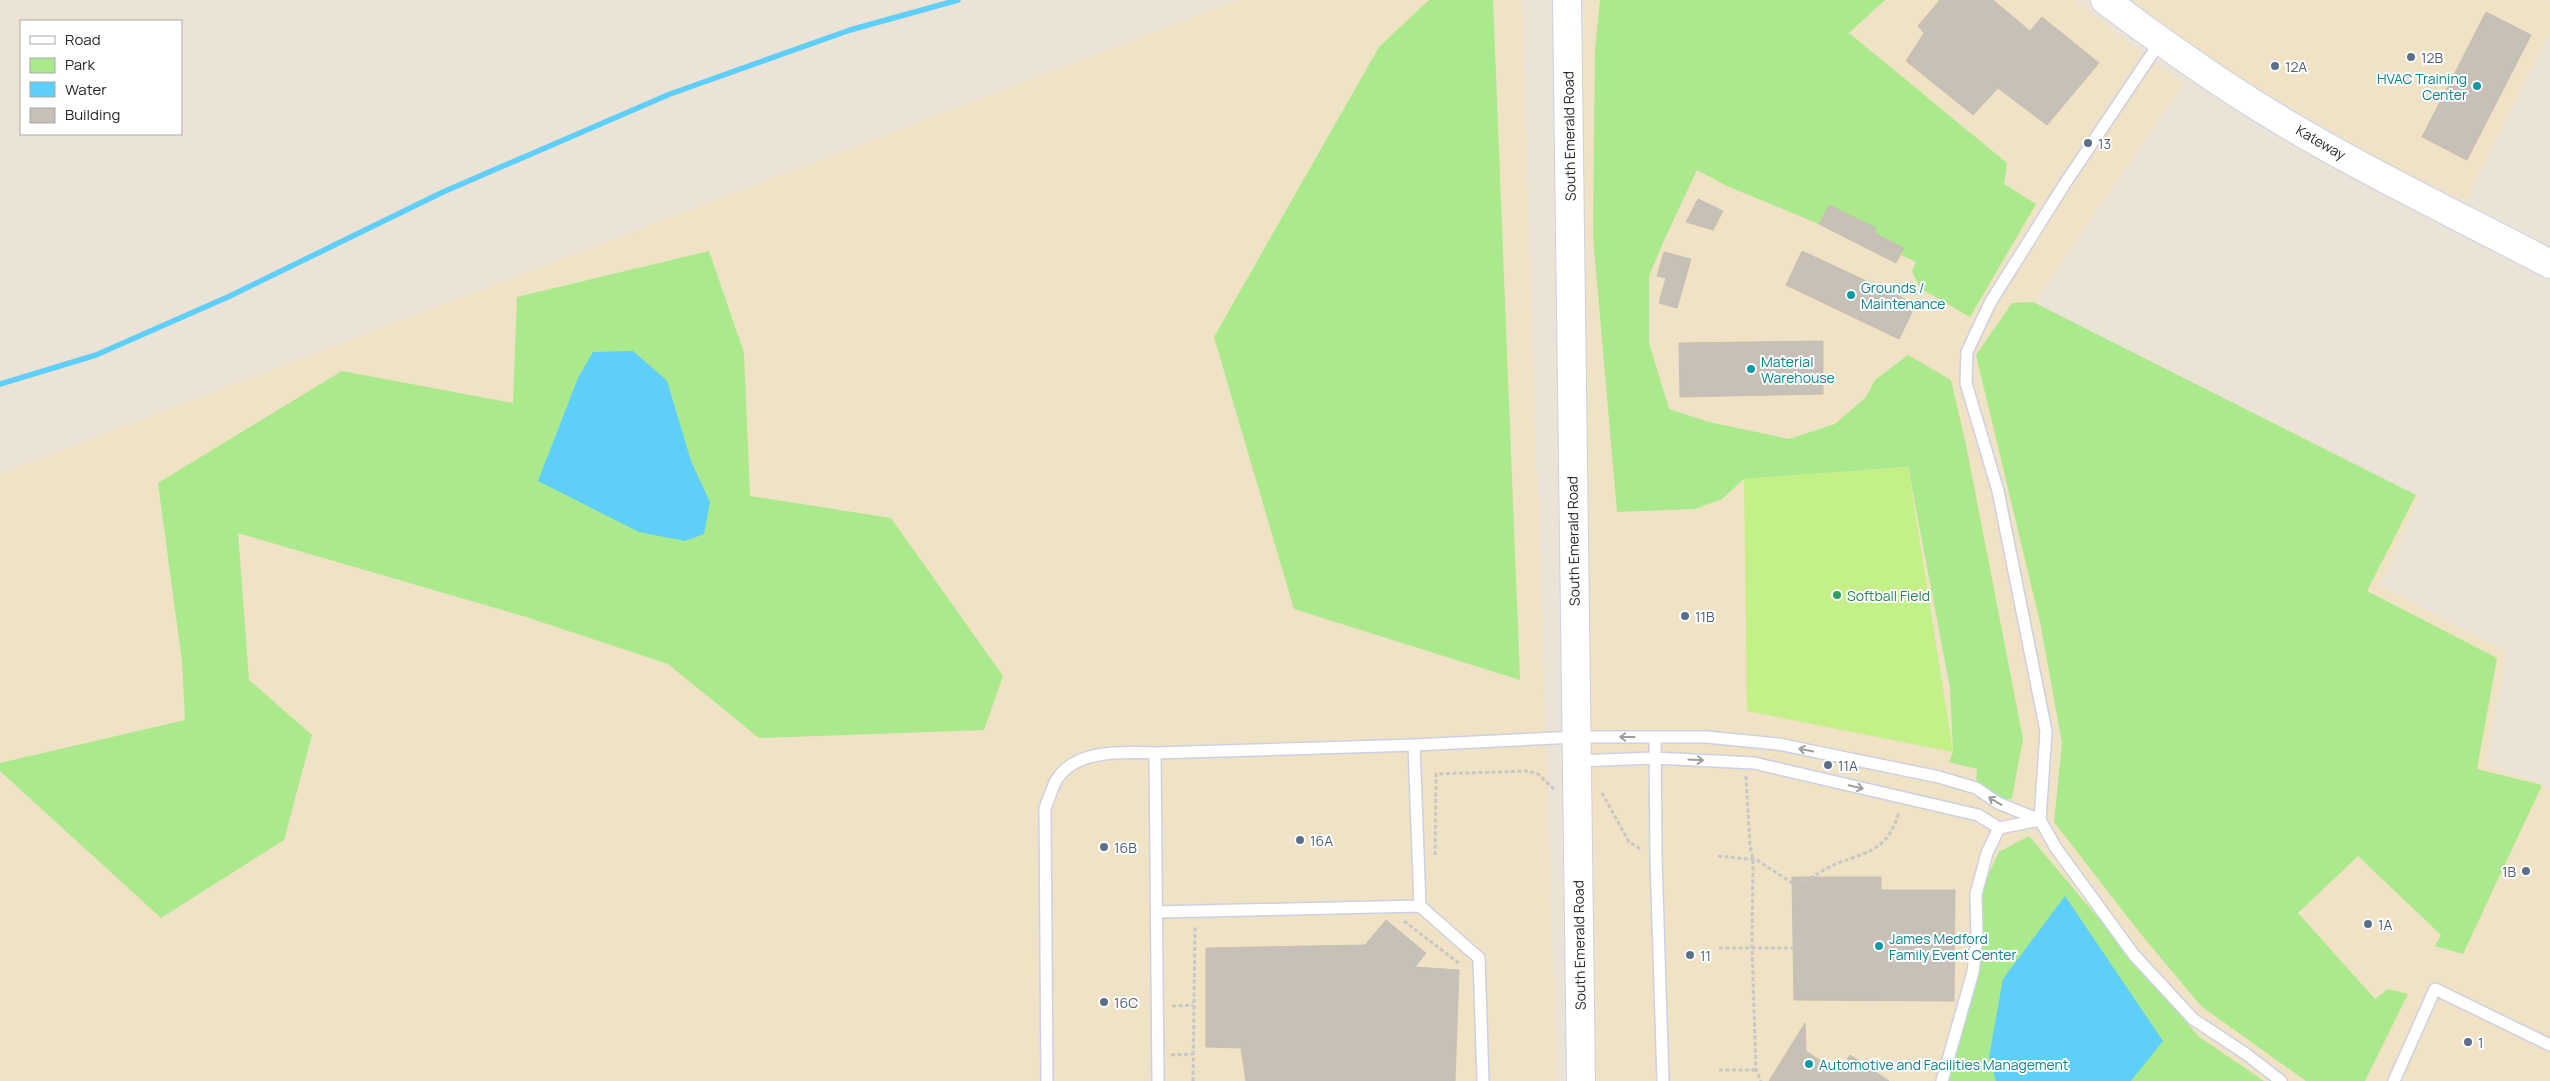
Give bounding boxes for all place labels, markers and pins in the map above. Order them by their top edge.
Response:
place label: 12B [2421,48,2443,67]
marker: 12B [2405,51,2417,63]
place label: 12A [2285,57,2307,76]
marker: 12A [2269,60,2281,72]
place label: HVAC Training Center [2377,69,2467,104]
marker: HVAC Training Center [2471,80,2483,92]
place label: 13 [2098,134,2111,153]
marker: 13 [2082,137,2094,149]
place label: Grounds / Maintenance [1861,278,1946,313]
marker: Grounds / Maintenance [1845,289,1857,301]
place label: Material Warehouse [1761,352,1835,387]
marker: Material Warehouse [1745,363,1757,375]
place label: Softball Field [1847,586,1930,605]
marker: Softball Field [1831,589,1843,601]
place label: 11B [1695,607,1715,626]
marker: 11B [1679,610,1691,622]
place label: 11A [1838,756,1858,775]
marker: 11A [1822,759,1834,771]
place label: 16A [1310,831,1333,850]
marker: 16A [1294,834,1306,846]
place label: 16B [1114,838,1137,857]
marker: 16B [1098,841,1110,853]
place label: 1B [2502,862,2516,881]
marker: 1B [2520,865,2532,877]
place label: 1A [2378,915,2392,934]
marker: 1A [2362,918,2374,930]
place label: James Medford Family Event Center [1889,929,2017,964]
marker: James Medford Family Event Center [1873,940,1885,952]
place label: 11 [1700,946,1711,965]
marker: 11 [1684,949,1696,961]
place label: 16C [1114,993,1138,1012]
marker: 16C [1098,996,1110,1008]
place label: 1 [2478,1033,2483,1052]
marker: 1 [2462,1036,2474,1048]
place label: Automotive and Facilities Management [1819,1055,2069,1074]
marker: Automotive and Facilities Management [1803,1058,1815,1070]

